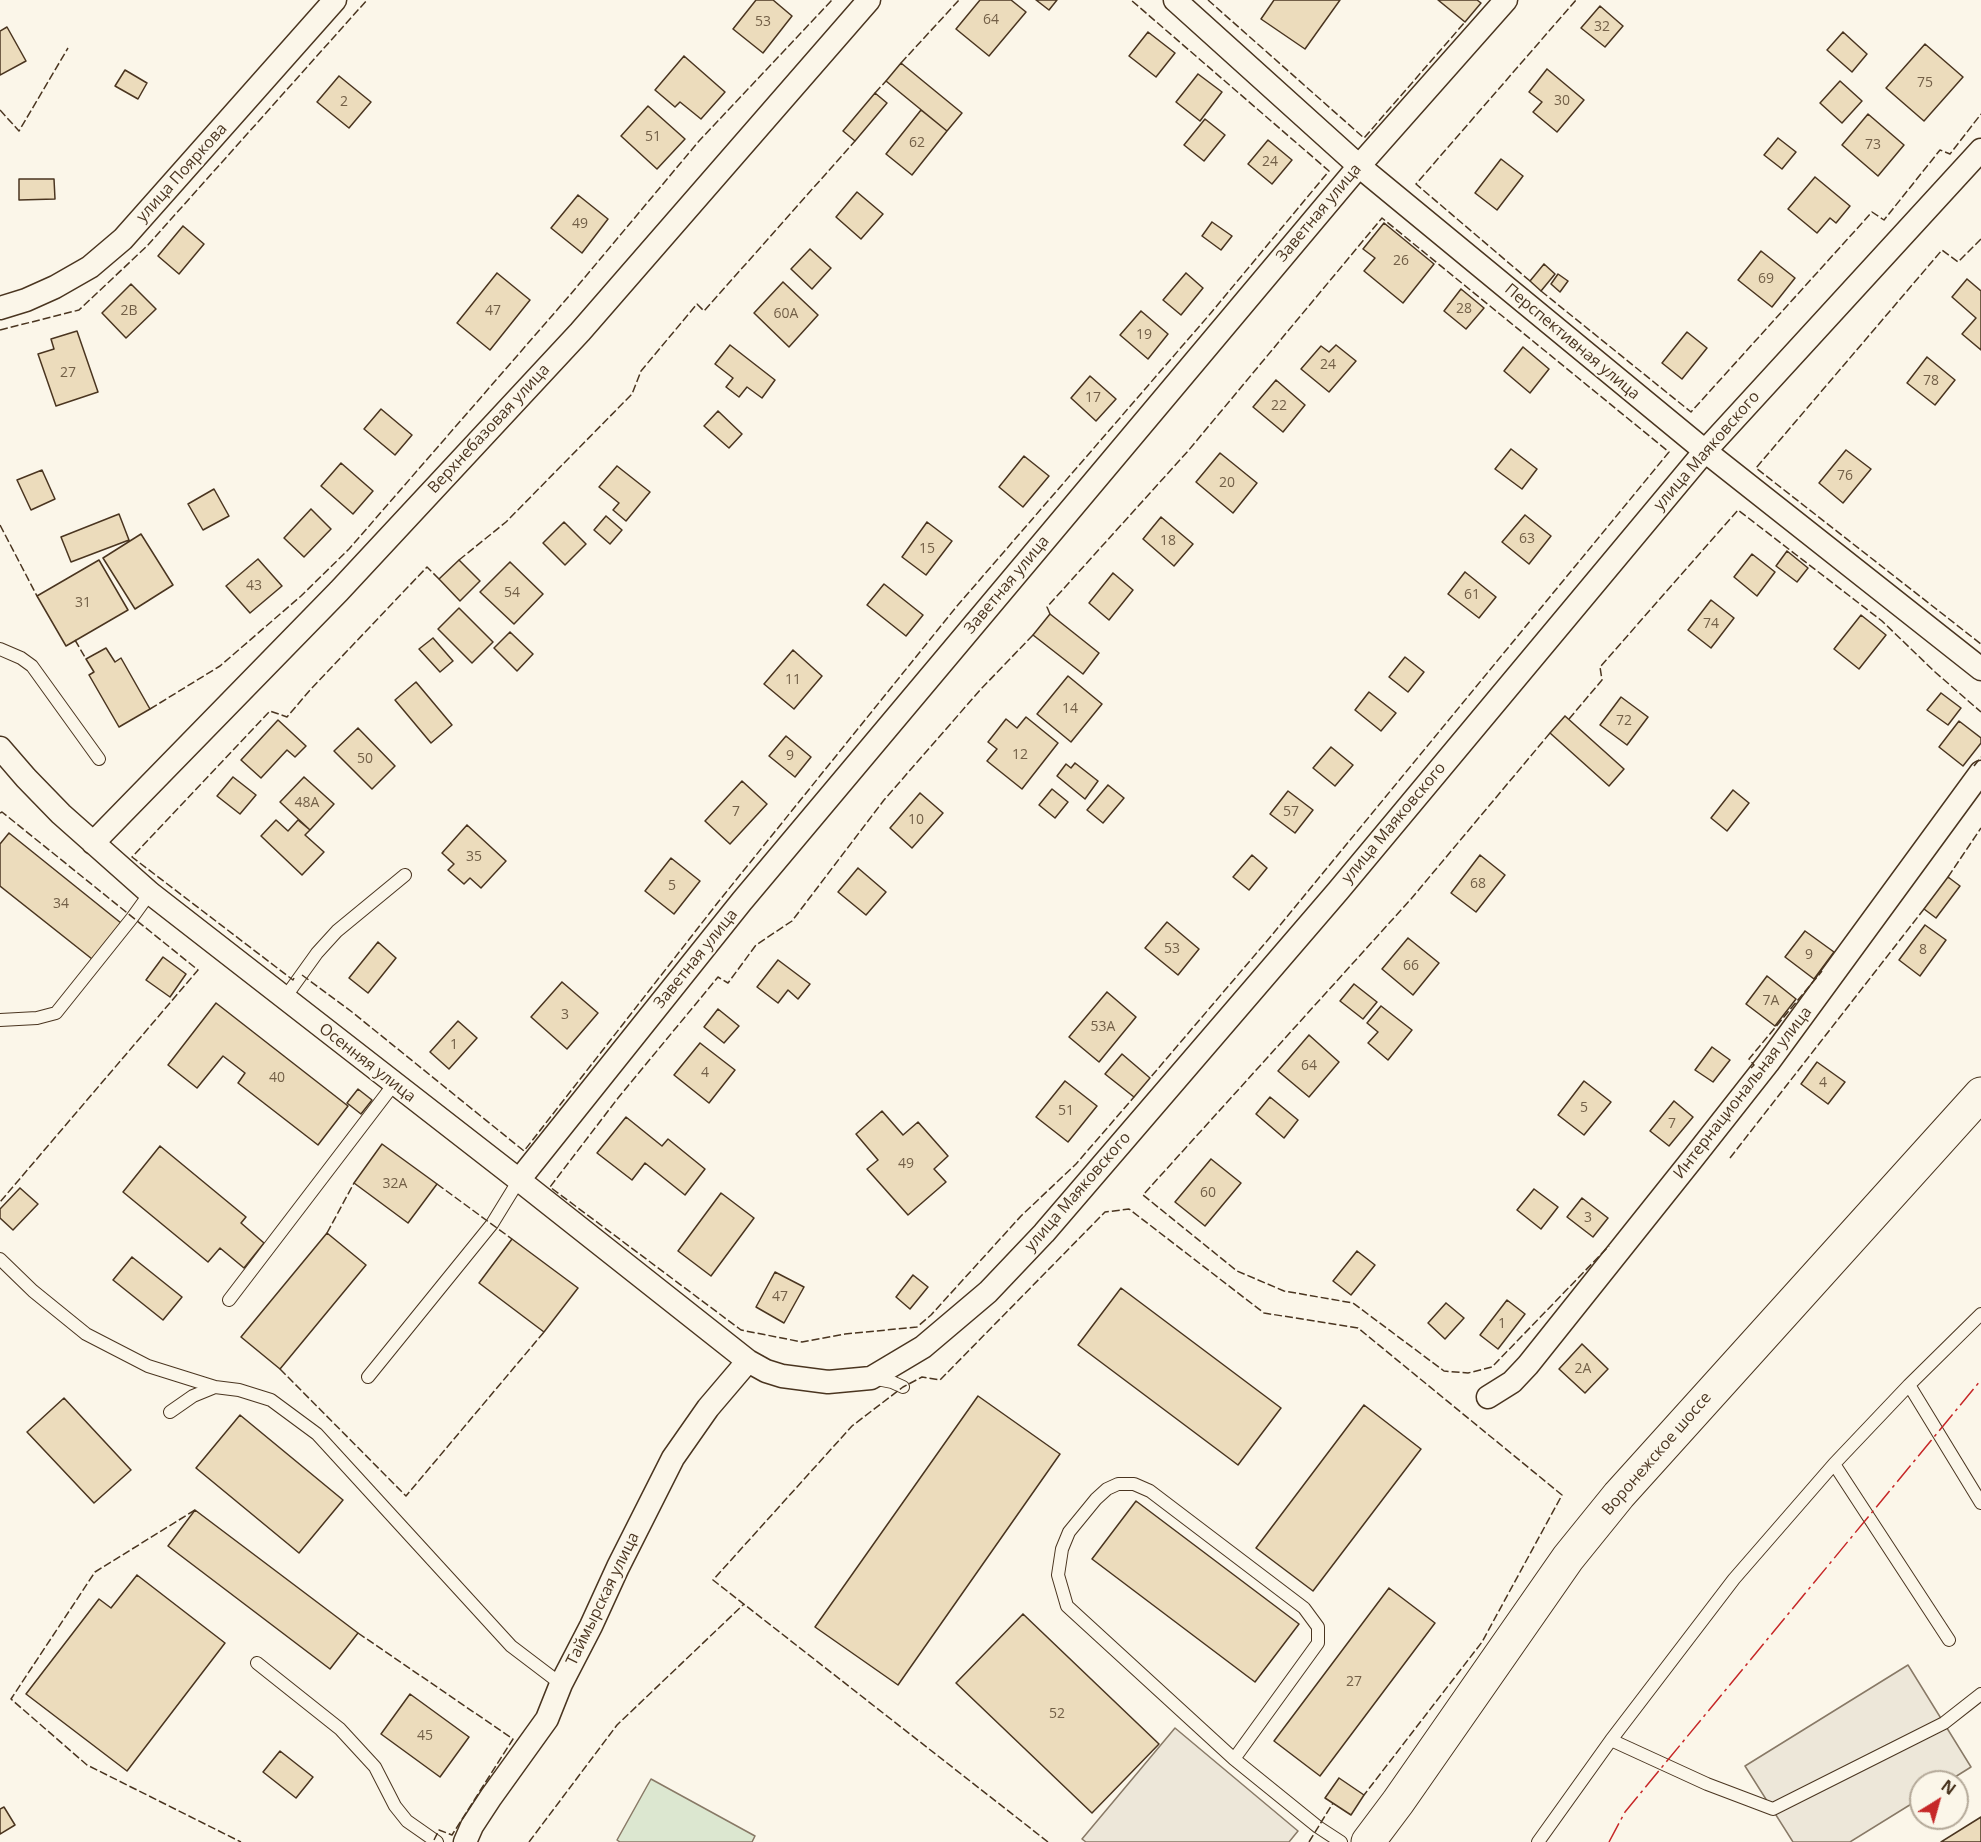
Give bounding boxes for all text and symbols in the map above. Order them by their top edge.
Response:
house number: 64 [983,12,999,28]
house number: 53 [755,14,771,30]
house number: 32 [1594,19,1610,35]
house number: 75 [1917,75,1933,91]
house number: 30 [1554,93,1570,109]
house number: 2 [340,94,348,110]
street label: улица Пояркова [133,120,231,226]
house number: 51 [645,129,661,145]
house number: 62 [909,135,925,151]
house number: 73 [1865,137,1881,153]
house number: 24 [1262,154,1278,170]
street label: Заветная улица [1272,160,1366,266]
house number: 49 [572,216,588,232]
house number: 26 [1393,253,1409,269]
house number: 69 [1758,271,1774,287]
street label: Перспективная улица [1501,280,1643,404]
house number: 28 [1456,301,1472,317]
house number: 2В [120,303,138,319]
house number: 47 [485,303,501,319]
house number: 60А [774,306,798,322]
house number: 19 [1136,327,1152,343]
house number: 24 [1320,357,1336,373]
street label: Верхнебазовая улица [424,360,554,498]
house number: 27 [60,365,76,381]
house number: 78 [1923,373,1939,389]
street label: улица Маяковского [1650,387,1764,515]
house number: 17 [1085,390,1101,406]
house number: 22 [1271,398,1287,414]
house number: 76 [1837,468,1853,484]
house number: 20 [1219,475,1235,491]
house number: 63 [1519,531,1535,547]
street label: Заветная улица [960,532,1054,638]
house number: 18 [1160,533,1176,549]
house number: 15 [919,541,935,557]
house number: 43 [246,578,262,594]
house number: 54 [504,585,520,601]
house number: 61 [1464,587,1480,603]
house number: 31 [75,595,91,611]
house number: 74 [1703,616,1719,632]
house number: 11 [785,672,801,688]
house number: 14 [1062,701,1078,717]
house number: 72 [1616,713,1632,729]
house number: 12 [1012,747,1028,763]
house number: 9 [786,748,794,764]
house number: 50 [357,751,373,767]
street label: улица Маяковского [1338,759,1450,887]
house number: 48А [295,795,319,811]
house number: 7 [732,804,740,820]
house number: 57 [1283,804,1299,820]
house number: 10 [908,812,924,828]
house number: 35 [466,849,482,865]
house number: 68 [1470,876,1486,892]
house number: 5 [668,878,676,894]
house number: 34 [53,896,69,912]
street label: Заветная улица [650,905,742,1013]
house number: 53 [1164,941,1180,957]
house number: 8 [1919,942,1927,958]
house number: 9 [1805,947,1813,963]
house number: 66 [1403,958,1419,974]
house number: 7А [1763,993,1779,1009]
street label: Интернациональная улица [1670,1003,1816,1183]
house number: 3 [561,1007,569,1023]
street label: Осенняя улица [315,1019,419,1107]
house number: 53А [1091,1019,1115,1035]
house number: 1 [450,1037,458,1053]
house number: 64 [1301,1058,1317,1074]
house number: 4 [701,1065,709,1081]
house number: 40 [269,1070,285,1086]
house number: 4 [1819,1075,1827,1091]
house number: 5 [1580,1100,1588,1116]
house number: 51 [1058,1103,1074,1119]
house number: 7 [1668,1116,1676,1132]
street label: улица Маяковского [1021,1128,1135,1256]
house number: 49 [898,1156,914,1172]
house number: 32А [383,1176,407,1192]
house number: 60 [1200,1185,1216,1201]
house number: 3 [1584,1210,1592,1226]
house number: 47 [772,1289,788,1305]
house number: 1 [1498,1316,1506,1332]
house number: 2А [1575,1361,1591,1377]
street label: Воронежское шоссе [1598,1388,1716,1520]
street label: Таймырская улица [562,1529,644,1669]
house number: 27 [1346,1674,1362,1690]
house number: 52 [1049,1706,1065,1722]
house number: 45 [417,1728,433,1744]
north arrow [1909,1770,1969,1830]
text: N [1937,1775,1960,1800]

